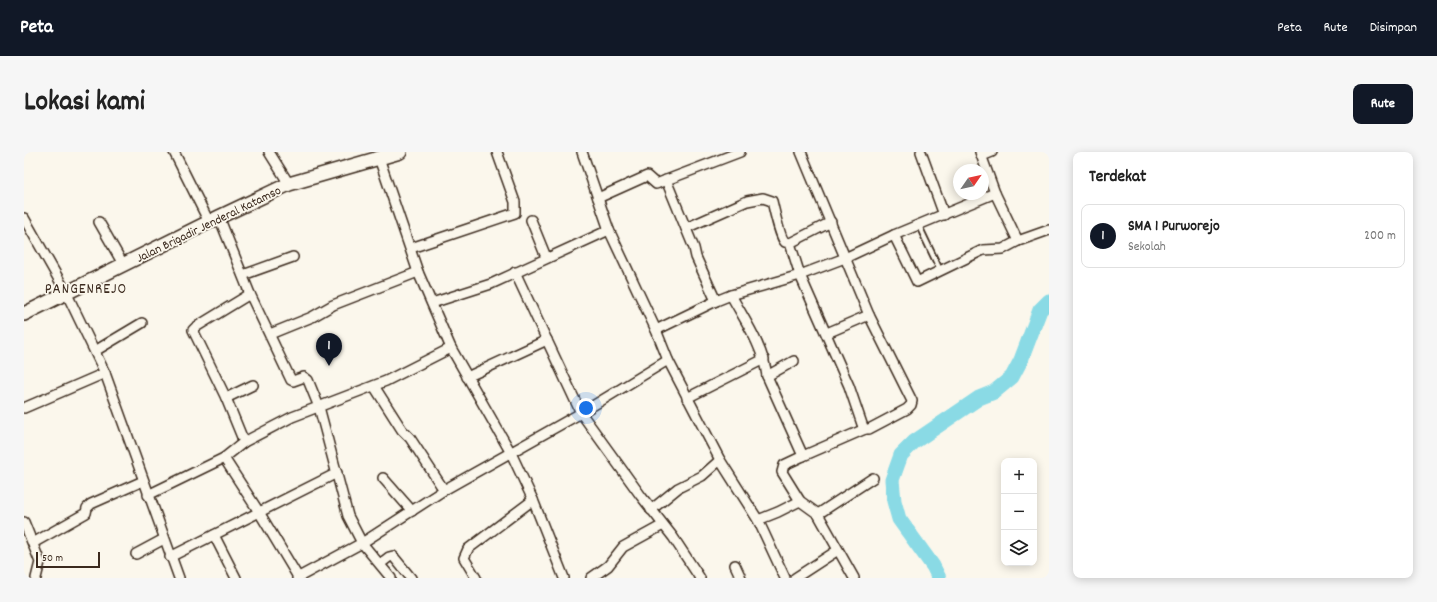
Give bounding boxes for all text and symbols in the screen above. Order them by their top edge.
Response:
text: Peta [20,15,53,42]
text: Peta [1277,18,1301,38]
text: Rute [1323,18,1348,38]
text: Disimpan [1370,18,1417,38]
text: Lokasi kami [24,84,145,124]
button: Rute [1353,84,1413,124]
north arrow [953,164,989,200]
text: Terdekat [1089,166,1146,190]
street label: Jalan Brigadir Jenderal Katamso [134,182,285,269]
text: SMA 1 Purworejo [1128,216,1220,238]
text: 1 [1102,227,1104,246]
text: 200 m [1364,227,1396,246]
text: Sekolah [1128,238,1166,257]
district label: PANGENREJO [45,279,127,301]
pin: 1 [316,333,342,366]
your location [576,398,596,418]
map controls [1001,458,1037,566]
button: + [1001,458,1037,494]
button: − [1001,494,1037,530]
button: layers [1001,530,1037,566]
scale bar [36,550,100,569]
text: 50 m [42,551,63,567]

